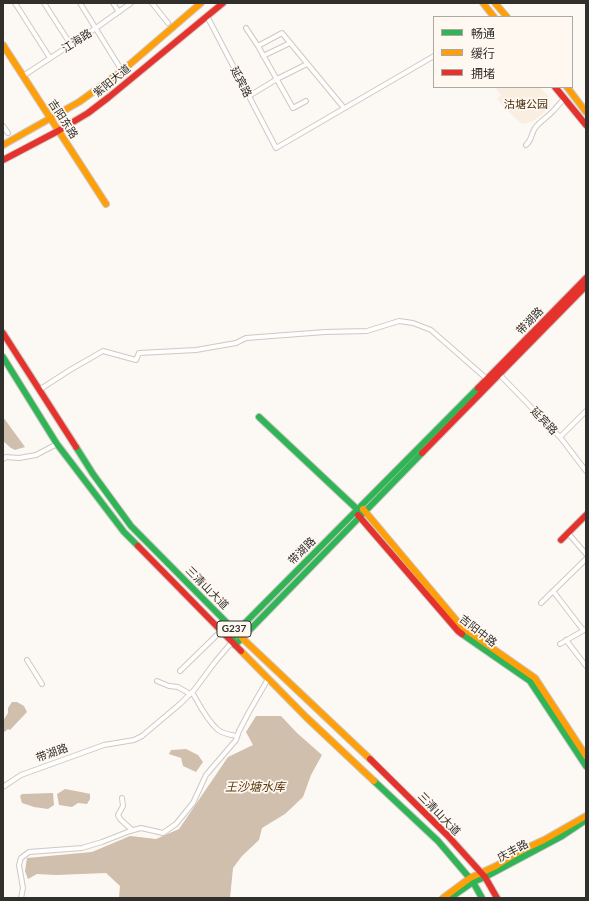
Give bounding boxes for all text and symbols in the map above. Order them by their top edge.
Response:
legend [433,16,573,88]
street label: 江海路 [60,26,94,56]
text: 畅通 [471,26,495,41]
text: 缓行 [471,46,495,61]
street label: 紫阳大道 [91,62,133,100]
street label: 延宾路 [228,64,254,100]
text: 拥堵 [471,66,495,81]
street label: 吉阳东路 [45,97,81,141]
park label: 沽塘公园 [504,97,548,111]
street label: 带湖路 [514,305,546,337]
street label: 延宾路 [528,405,560,437]
street label: 带湖路 [286,535,318,567]
street label: 三清山大道 [183,564,231,612]
street label: 吉阳中路 [457,612,499,650]
road number: G237 [217,621,251,637]
street label: 带湖路 [34,741,70,765]
water label: 王沙塘水库 [225,780,285,794]
street label: 三清山大道 [415,790,463,838]
street label: 庆丰路 [495,837,531,865]

